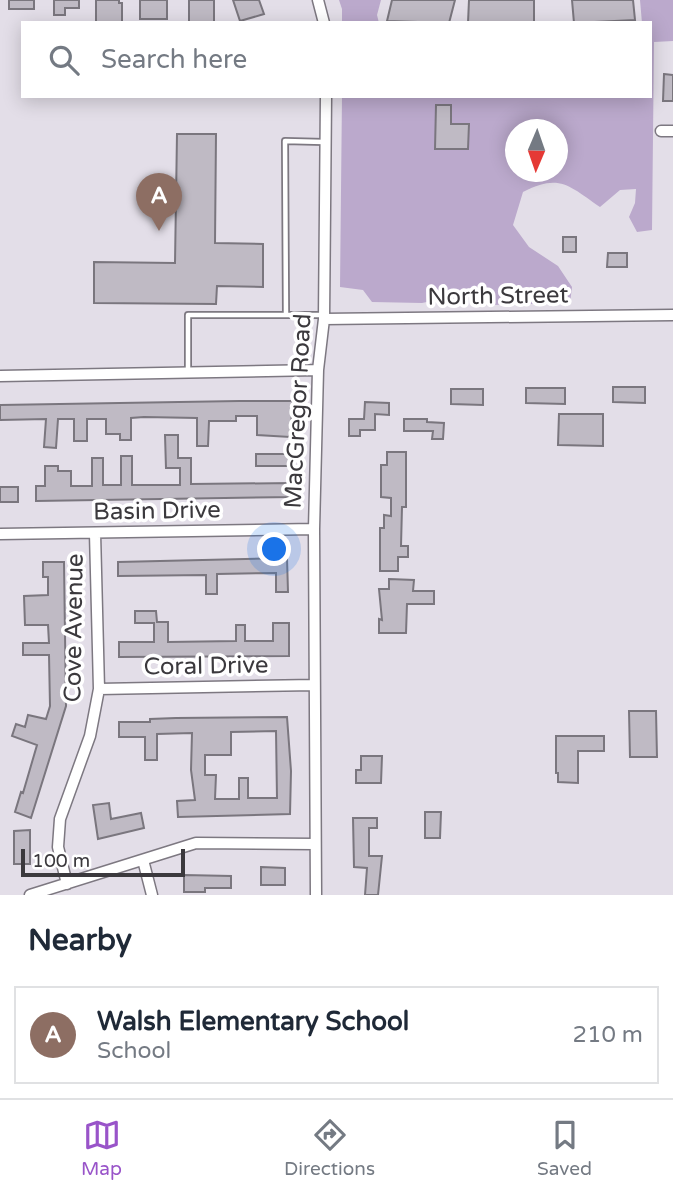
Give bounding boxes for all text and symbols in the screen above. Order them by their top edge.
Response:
search box [21,21,652,98]
icon: search [45,41,83,79]
text: Search here [101,44,247,75]
north arrow [505,119,568,182]
pin: A [136,173,182,231]
street label: North Street [427,280,569,312]
street label: MacGregor Road [278,313,318,509]
street label: Basin Drive [93,495,221,527]
your location [257,532,291,566]
street label: Cove Avenue [58,553,90,703]
street label: Coral Drive [143,650,269,682]
scale bar [21,846,186,878]
text: 100 m [32,850,90,872]
text: Nearby [28,922,132,959]
text: Walsh Elementary School [97,1006,409,1037]
text: A [44,1021,62,1049]
text: 210 m [573,1021,643,1049]
text: School [97,1037,171,1065]
tab: Map [81,1116,122,1180]
tab: Directions [284,1116,375,1180]
tab: Saved [537,1116,592,1180]

